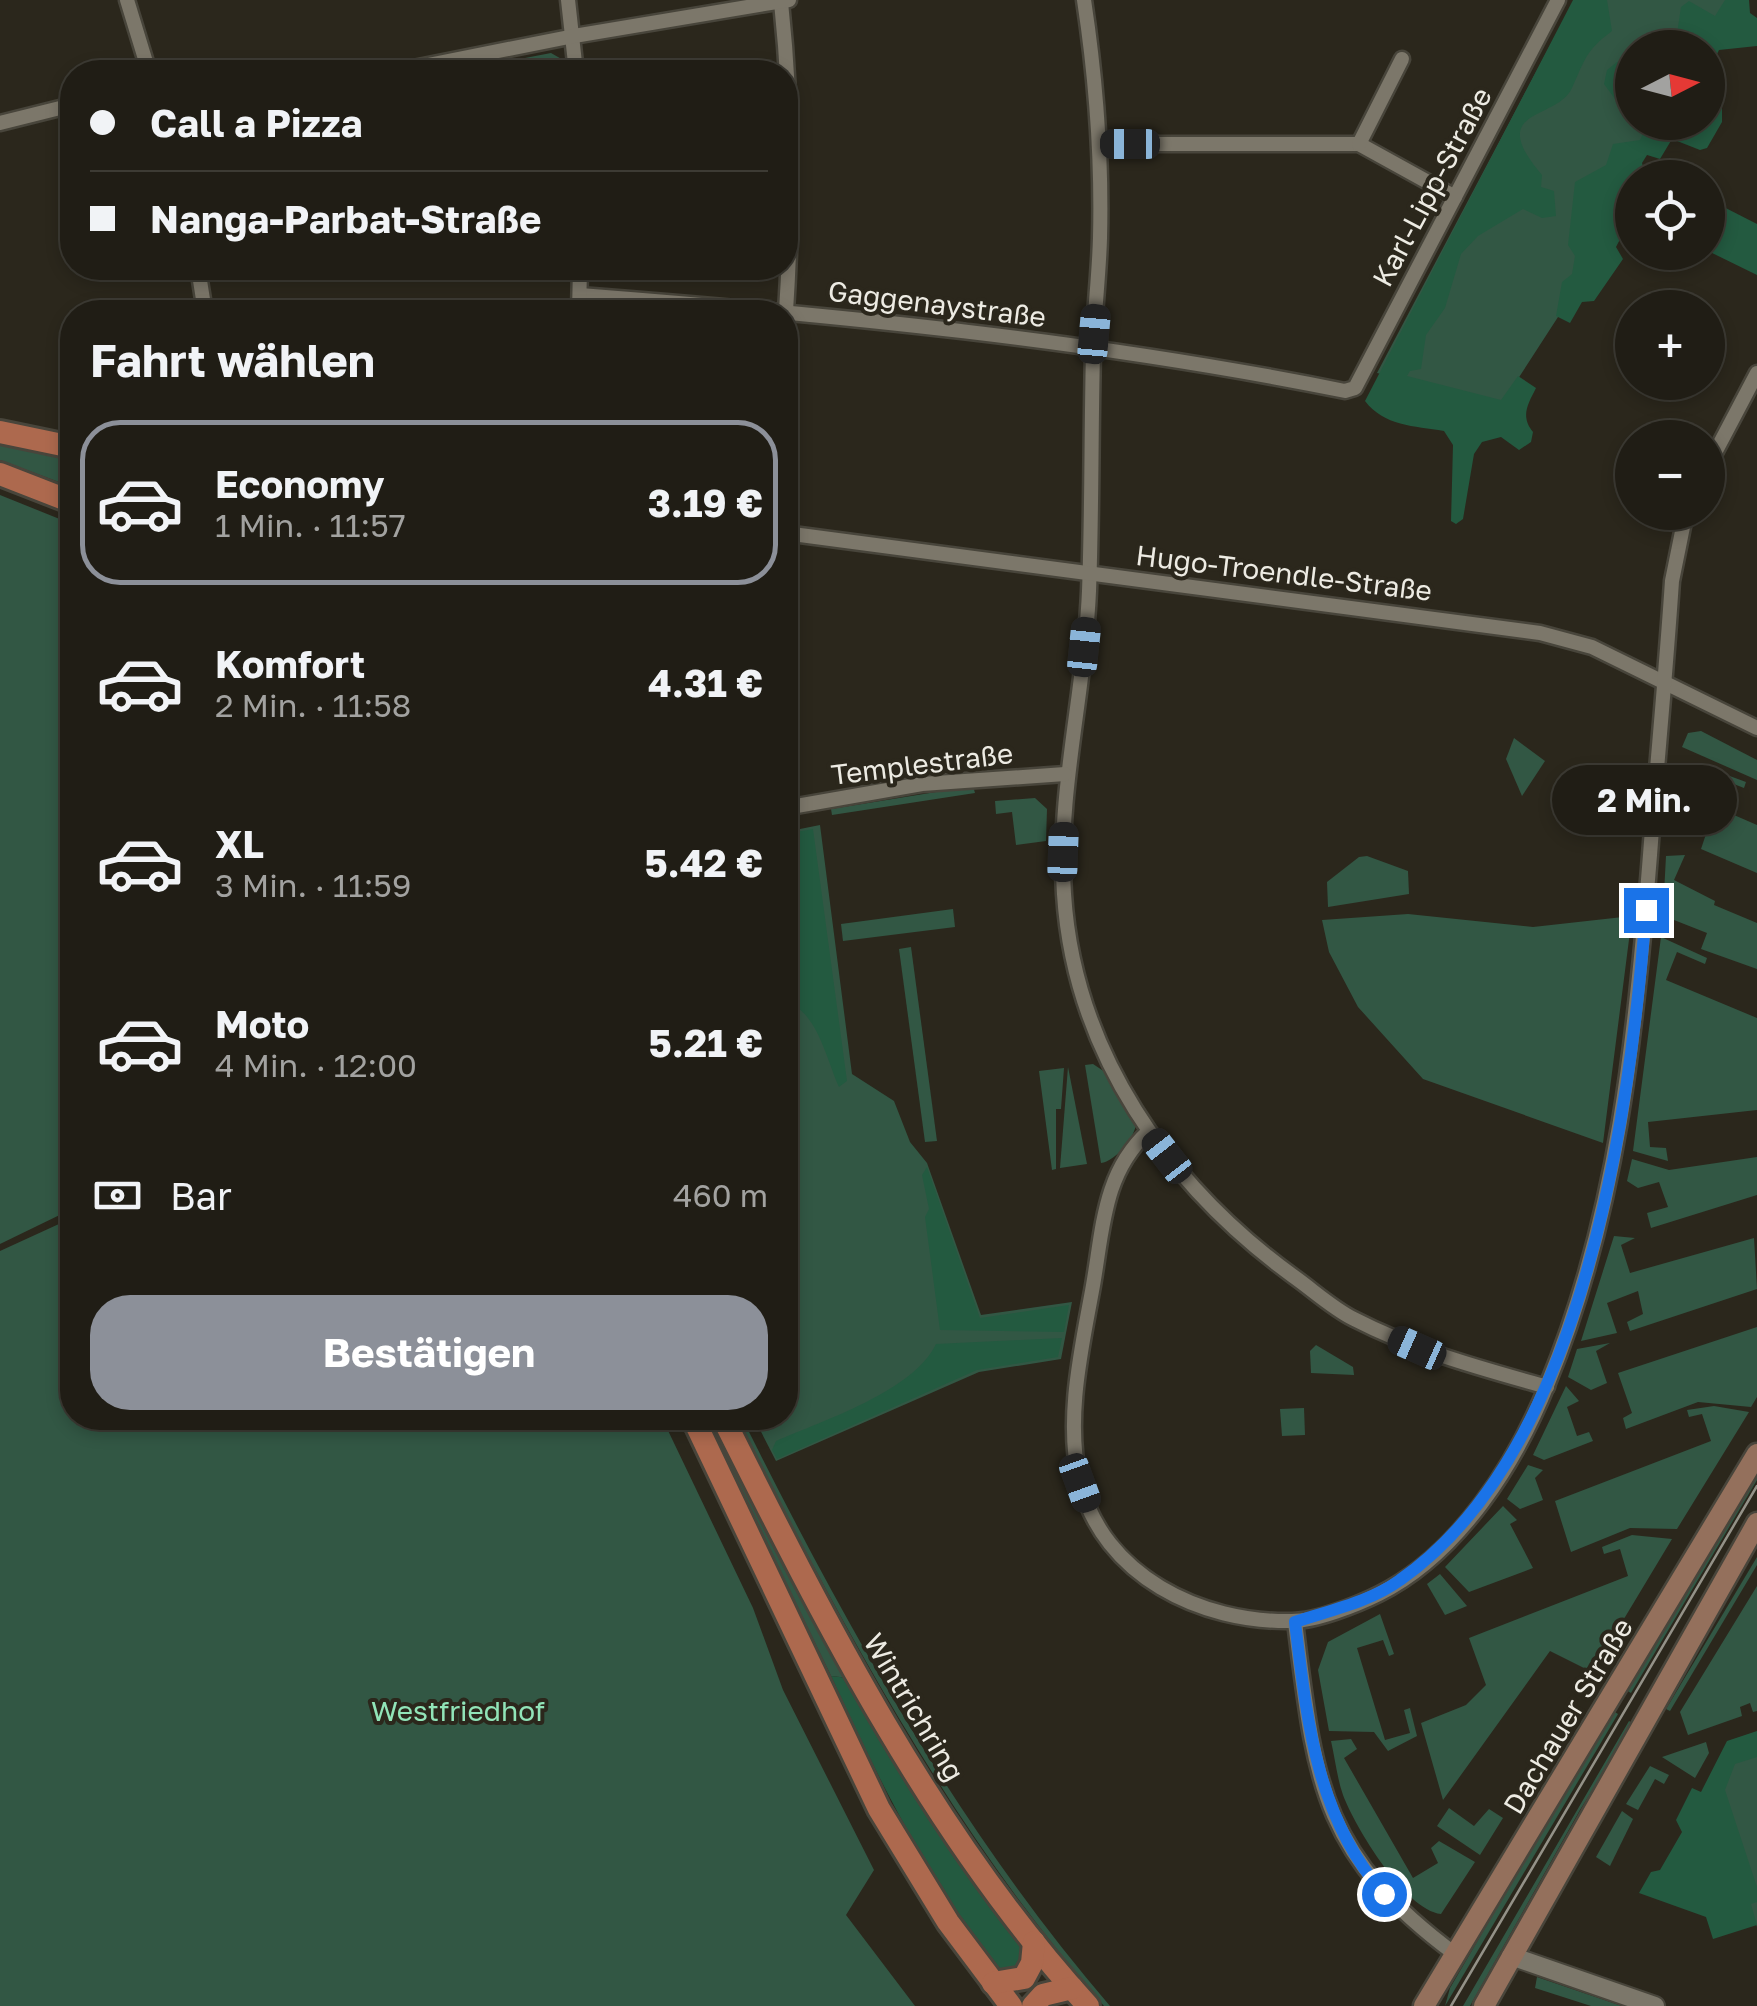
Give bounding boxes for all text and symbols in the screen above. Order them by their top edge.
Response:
north arrow [1615,30,1725,140]
map controls [1615,30,1725,530]
street label: Karl-Lipp-Straße [1365,82,1498,292]
text: Call a Pizza [150,100,363,145]
car [1100,129,1160,159]
button: locate [1615,160,1725,270]
text: Nanga-Parbat-Straße [150,196,542,241]
street label: Gaggenaystraße [826,274,1048,333]
button: + [1615,290,1725,400]
car [1076,303,1112,365]
text: Fahrt wählen [90,333,375,387]
button: − [1615,420,1725,530]
icon: car [95,458,185,548]
text: Economy [215,461,384,506]
text: 3.19 € [648,480,763,525]
text: 1 Min. · 11:57 [215,506,406,544]
street label: Hugo-Troendle-Straße [1134,538,1434,607]
car [1066,616,1102,678]
icon: car [95,638,185,728]
text: Komfort [215,641,365,686]
text: 4.31 € [648,660,763,705]
text: 2 Min. · 11:58 [215,686,411,724]
street label: Templestraße [829,736,1015,791]
callout: 2 Min. [1554,765,1738,835]
text: 2 Min. [1597,781,1692,819]
icon: car [95,818,185,908]
text: XL [215,821,264,866]
car [1047,821,1079,883]
text: 5.42 € [644,840,763,885]
text: 3 Min. · 11:59 [215,866,411,904]
route end [1624,888,1669,933]
icon: car [95,998,185,1088]
text: Moto [215,1001,309,1046]
text: 5.21 € [649,1020,763,1065]
text: 4 Min. · 12:00 [215,1046,417,1084]
car [1137,1123,1197,1189]
icon: cash [90,1168,145,1223]
text: Bar [170,1173,232,1218]
text: 460 m [673,1176,768,1214]
button: Bestätigen [90,1295,768,1410]
car [1383,1322,1451,1374]
car [1056,1450,1104,1516]
street label: Dachauer Straße [1496,1612,1639,1820]
street label: Wintrichring [857,1627,971,1787]
park label: Westfriedhof [371,1694,545,1727]
route start [1362,1872,1407,1917]

